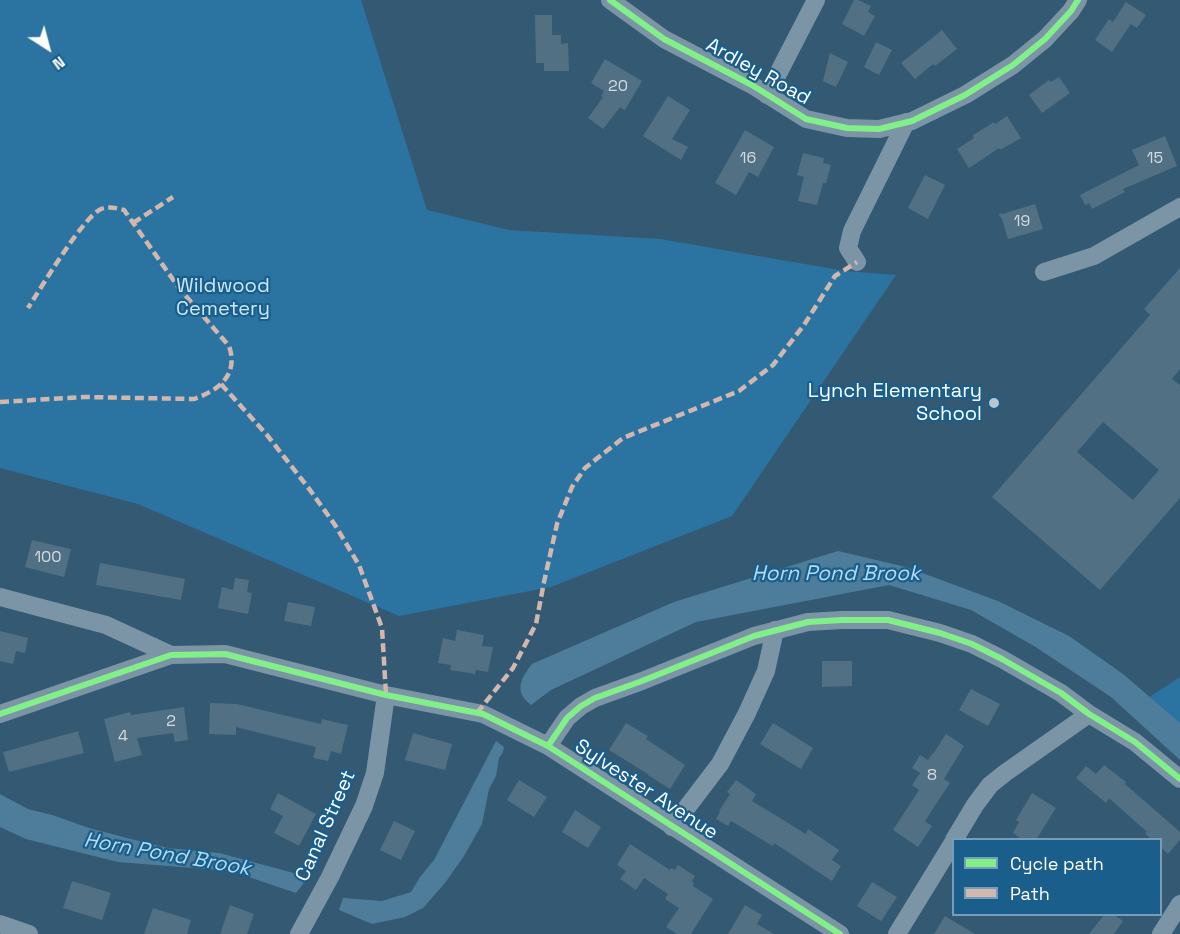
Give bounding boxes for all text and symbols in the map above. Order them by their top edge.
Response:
north arrow [18,18,78,78]
street label: Ardley Road [702,33,814,111]
text: N [48,51,69,75]
house number: 20 [608,77,628,97]
house number: 16 [740,149,756,169]
house number: 15 [1147,149,1163,169]
house number: 19 [1014,212,1030,232]
park label: Wildwood Cemetery [176,275,270,322]
place label: Lynch Elementary School [808,380,982,427]
marker: Lynch Elementary School [987,396,1001,410]
house number: 100 [34,548,62,568]
water label: Horn Pond Brook [752,561,920,587]
house number: 2 [166,712,176,732]
house number: 4 [118,727,128,747]
street label: Sylvester Avenue [570,735,722,845]
house number: 8 [927,766,937,786]
street label: Canal Street [291,767,361,885]
water label: Horn Pond Brook [82,828,252,882]
legend [952,838,1162,916]
text: Cycle path [1010,852,1104,875]
text: Path [1010,882,1050,905]

